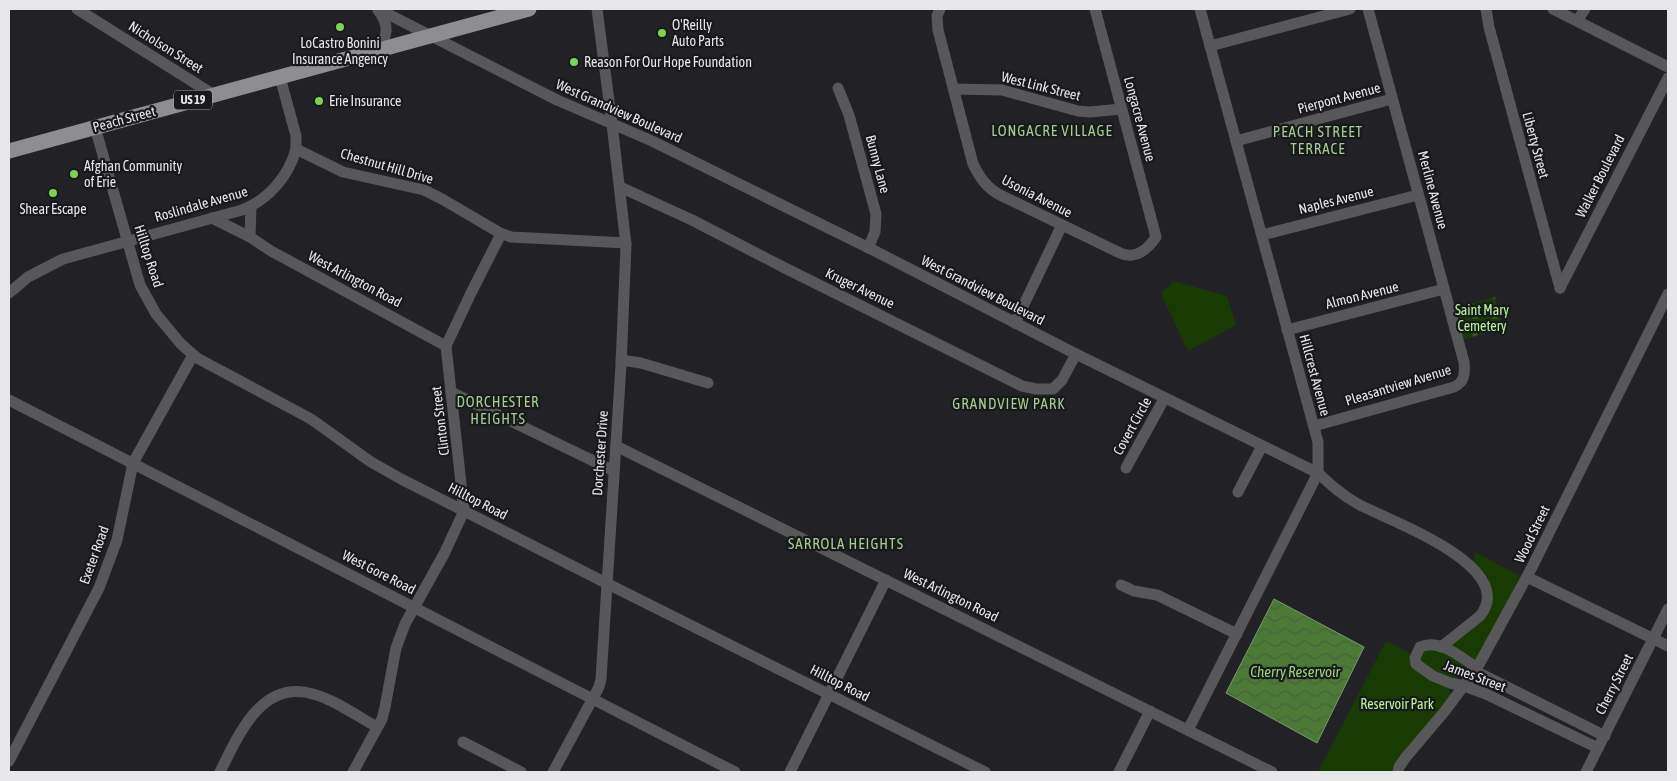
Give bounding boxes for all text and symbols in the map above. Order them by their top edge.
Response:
place label: O'Reilly Auto Parts [672,17,724,49]
street label: Nicholson Street [126,18,206,76]
marker: LoCastro Bonini Insurance Angency [334,21,346,33]
marker: O'Reilly Auto Parts [656,27,668,39]
place label: LoCastro Bonini Insurance Angency [292,35,388,67]
place label: Reason For Our Hope Foundation [584,54,752,70]
marker: Reason For Our Hope Foundation [568,56,580,68]
street label: West Link Street [1000,68,1082,104]
street label: Longacre Avenue [1121,75,1159,163]
street label: West Grandview Boulevard [553,76,685,146]
street label: Pierpont Avenue [1296,79,1382,117]
road number: US 19 [174,90,212,110]
place label: Erie Insurance [329,93,401,109]
marker: Erie Insurance [313,95,325,107]
street label: Peach Street [91,103,157,135]
street label: Liberty Street [1519,110,1553,180]
district label: LONGACRE VILLAGE [991,122,1113,139]
district label: PEACH STREET TERRACE [1273,123,1363,157]
street label: Walker Boulevard [1572,132,1628,220]
street label: Bunny Lane [863,133,893,195]
street label: Chestnut Hill Drive [339,145,435,187]
street label: Merline Avenue [1415,149,1451,231]
place label: Afghan Community of Erie [84,158,183,190]
marker: Afghan Community of Erie [68,168,80,180]
street label: Usonia Avenue [999,171,1075,221]
street label: Roslindale Avenue [153,183,249,225]
street label: Naples Avenue [1297,183,1375,217]
marker: Shear Escape [47,187,59,199]
place label: Shear Escape [19,201,87,217]
street label: Hilltop Road [131,223,167,289]
street label: West Arlington Road [305,248,405,310]
street label: West Grandview Boulevard [919,252,1047,328]
street label: Kruger Avenue [823,264,897,312]
street label: Almon Avenue [1324,278,1400,312]
park label: Saint Mary Cemetery [1455,302,1509,334]
street label: Hillcrest Avenue [1296,332,1334,418]
street label: Pleasantview Avenue [1343,361,1453,409]
street label: Clinton Street [428,385,452,457]
district label: DORCHESTER HEIGHTS [456,393,540,427]
street label: Covert Circle [1110,394,1154,458]
district label: GRANDVIEW PARK [952,395,1066,412]
street label: Dorchester Drive [589,410,611,496]
street label: Hilltop Road [446,479,510,523]
street label: Wood Street [1511,503,1553,565]
street label: Exeter Road [76,524,112,586]
district label: SARROLA HEIGHTS [788,535,904,552]
street label: West Gore Road [340,547,418,597]
street label: West Arlington Road [901,565,1001,625]
street label: Cherry Street [1592,651,1636,717]
street label: James Street [1442,657,1508,695]
street label: Hilltop Road [808,661,872,705]
water label: Cherry Reservoir [1250,663,1340,680]
park label: Reservoir Park [1360,696,1434,712]

